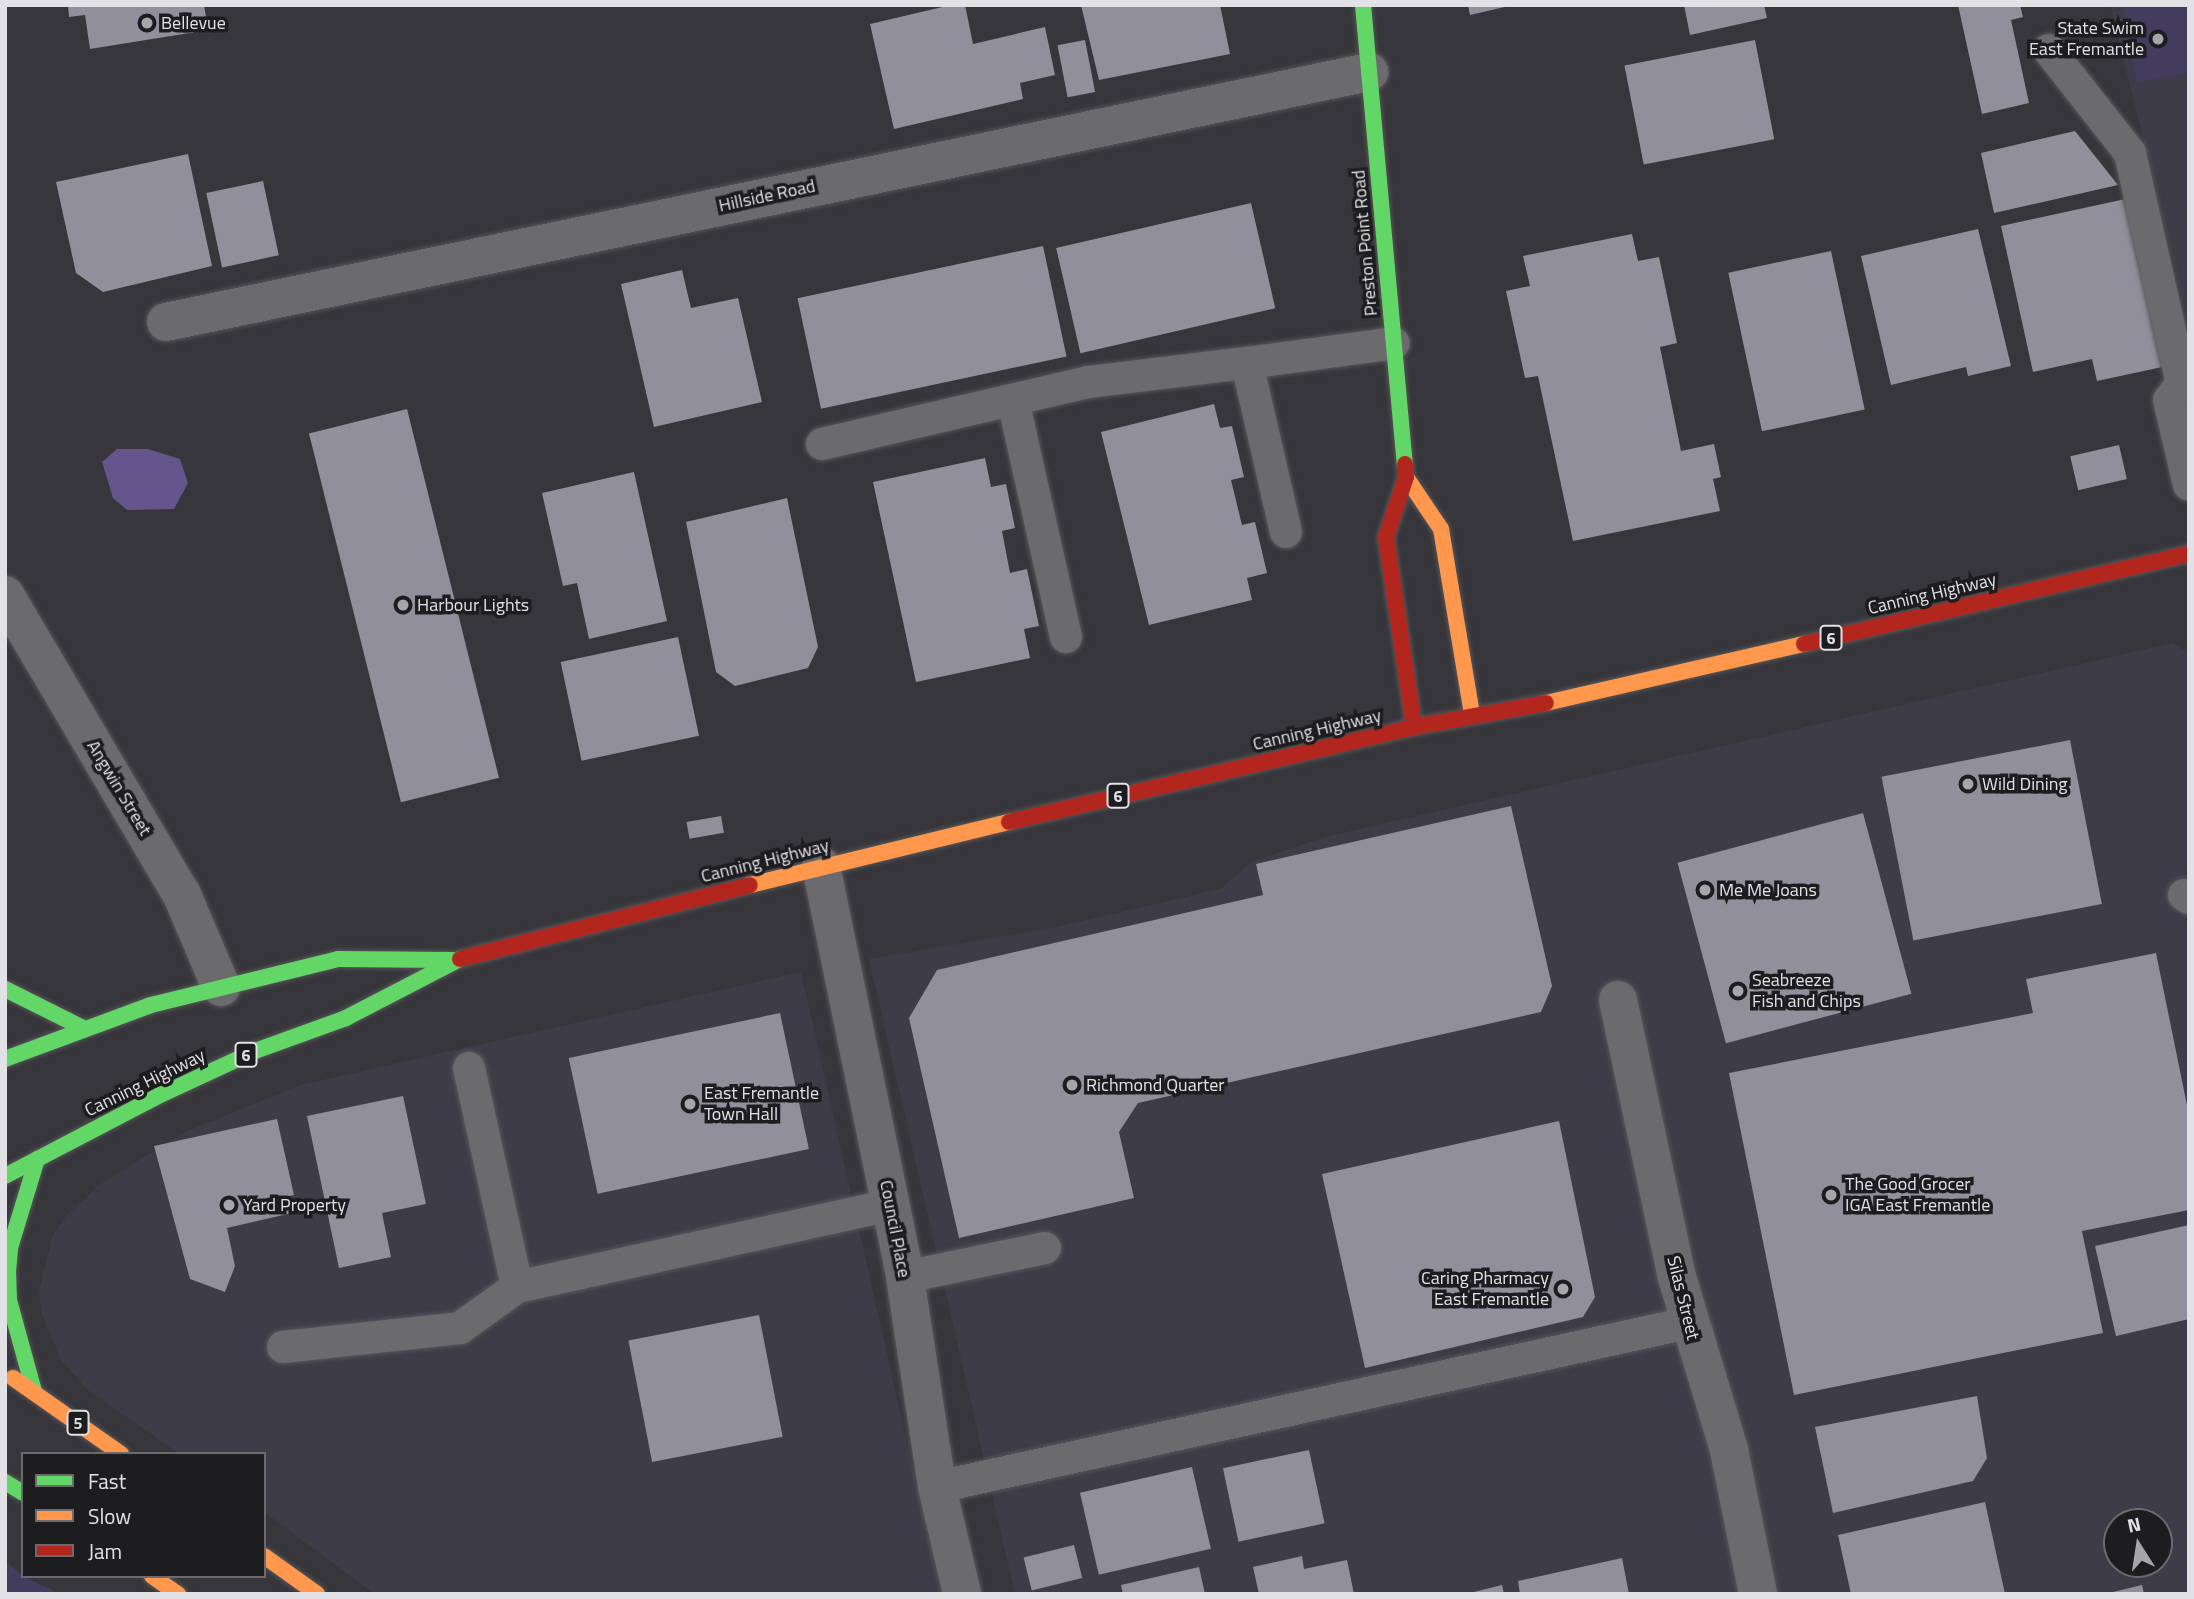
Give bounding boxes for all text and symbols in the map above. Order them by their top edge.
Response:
place label: Bellevue [161,12,226,34]
marker: Bellevue [139,15,155,31]
place label: State Swim East Fremantle [2029,18,2144,60]
marker: State Swim East Fremantle [2150,31,2166,47]
street label: Preston Point Road [1348,169,1382,317]
street label: Hillside Road [717,175,817,217]
street label: Canning Highway [1866,569,1998,619]
place label: Harbour Lights [417,594,529,616]
marker: Harbour Lights [395,597,411,613]
road number: 6 [1819,625,1843,650]
street label: Canning Highway [1251,705,1383,755]
street label: Angwin Street [82,736,156,840]
place label: Wild Dining [1982,773,2068,795]
marker: Wild Dining [1960,776,1976,792]
road number: 6 [1106,783,1130,808]
street label: Canning Highway [699,835,831,887]
place label: Me Me Joans [1719,879,1817,901]
marker: Me Me Joans [1697,882,1713,898]
place label: Seabreeze Fish and Chips [1752,970,1861,1012]
marker: Seabreeze Fish and Chips [1730,983,1746,999]
road number: 6 [234,1042,258,1068]
street label: Canning Highway [81,1045,209,1121]
place label: Richmond Quarter [1086,1074,1225,1096]
marker: Richmond Quarter [1064,1077,1080,1093]
place label: East Fremantle Town Hall [704,1083,819,1126]
marker: East Fremantle Town Hall [682,1096,698,1112]
place label: The Good Grocer IGA East Fremantle [1845,1174,1990,1216]
street label: Council Place [875,1178,915,1280]
marker: The Good Grocer IGA East Fremantle [1823,1187,1839,1203]
place label: Yard Property [243,1194,346,1216]
marker: Yard Property [221,1197,237,1213]
street label: Silas Street [1662,1254,1704,1342]
place label: Caring Pharmacy East Fremantle [1421,1268,1549,1310]
marker: Caring Pharmacy East Fremantle [1555,1281,1571,1297]
road number: 5 [66,1410,90,1436]
legend [21,1452,266,1578]
text: Fast [88,1465,126,1497]
text: Slow [88,1500,131,1532]
north arrow [2103,1508,2173,1578]
text: N [2124,1508,2143,1539]
text: Jam [88,1535,122,1567]

